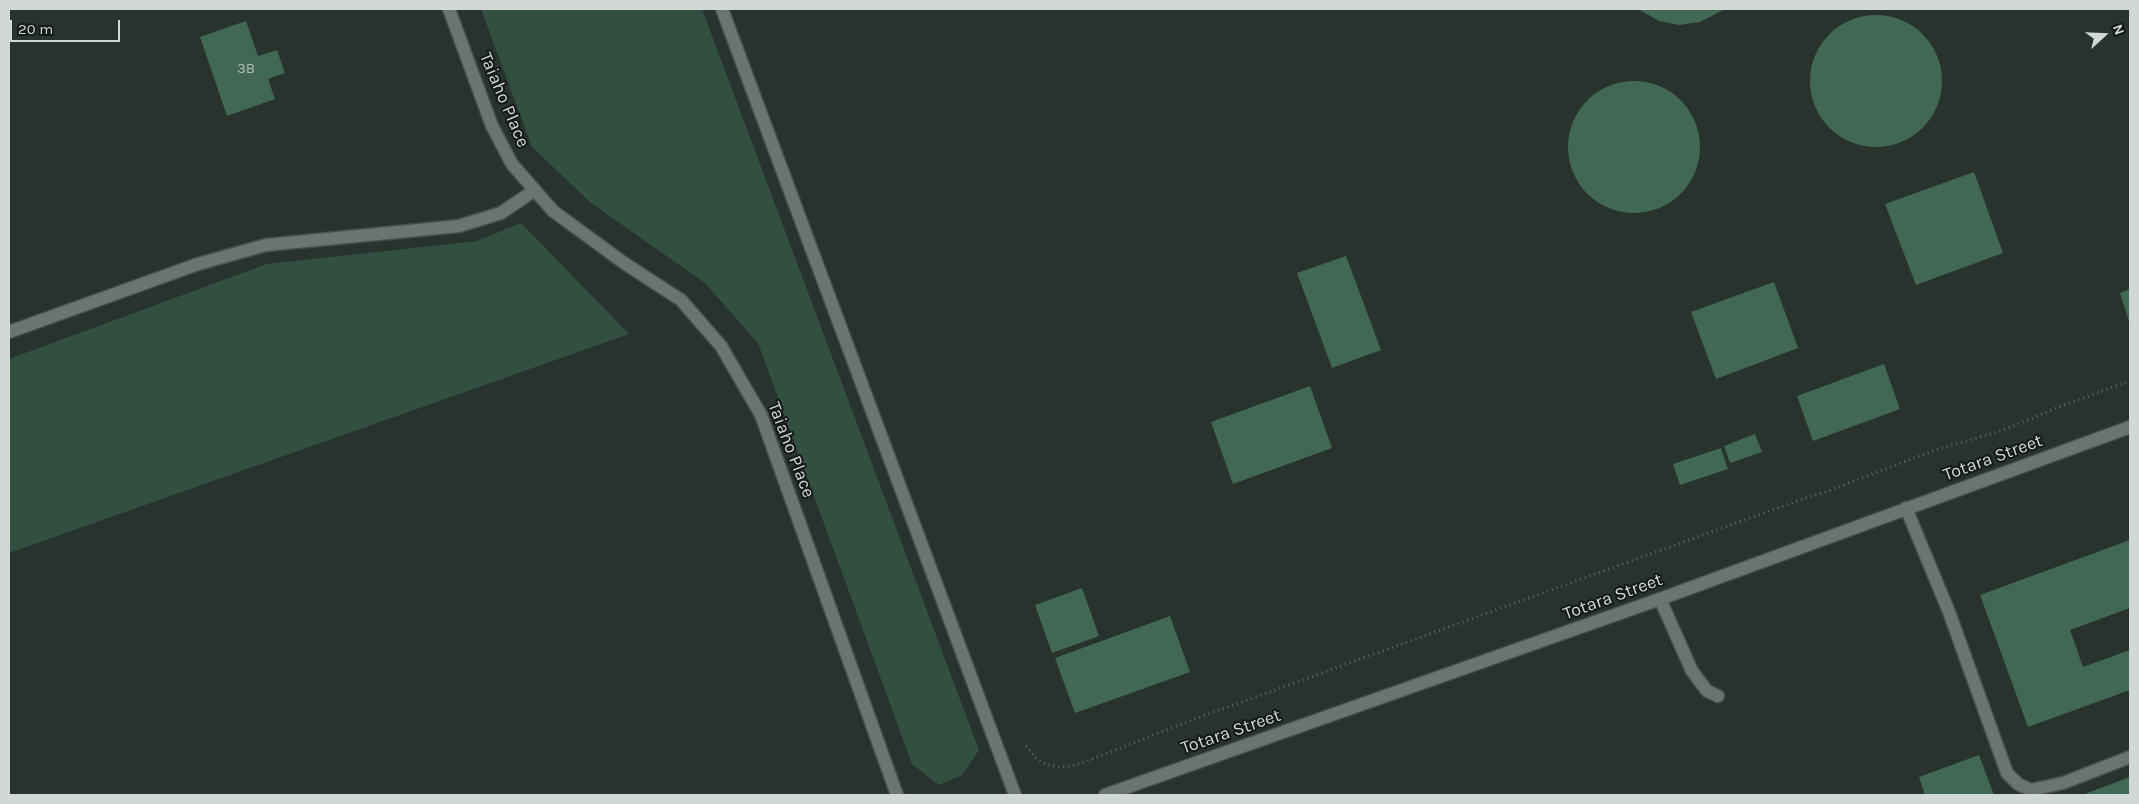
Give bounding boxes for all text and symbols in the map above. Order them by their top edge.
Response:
scale bar [12,10,122,42]
north arrow [2079,10,2129,60]
text: 20 m [18,20,53,38]
text: N [2109,22,2128,37]
street label: Taiaho Place [474,49,534,151]
house number: 3B [237,60,255,78]
street label: Taiaho Place [763,399,819,501]
street label: Totara Street [1940,430,2046,486]
street label: Totara Street [1560,569,1666,625]
street label: Totara Street [1178,705,1284,759]

